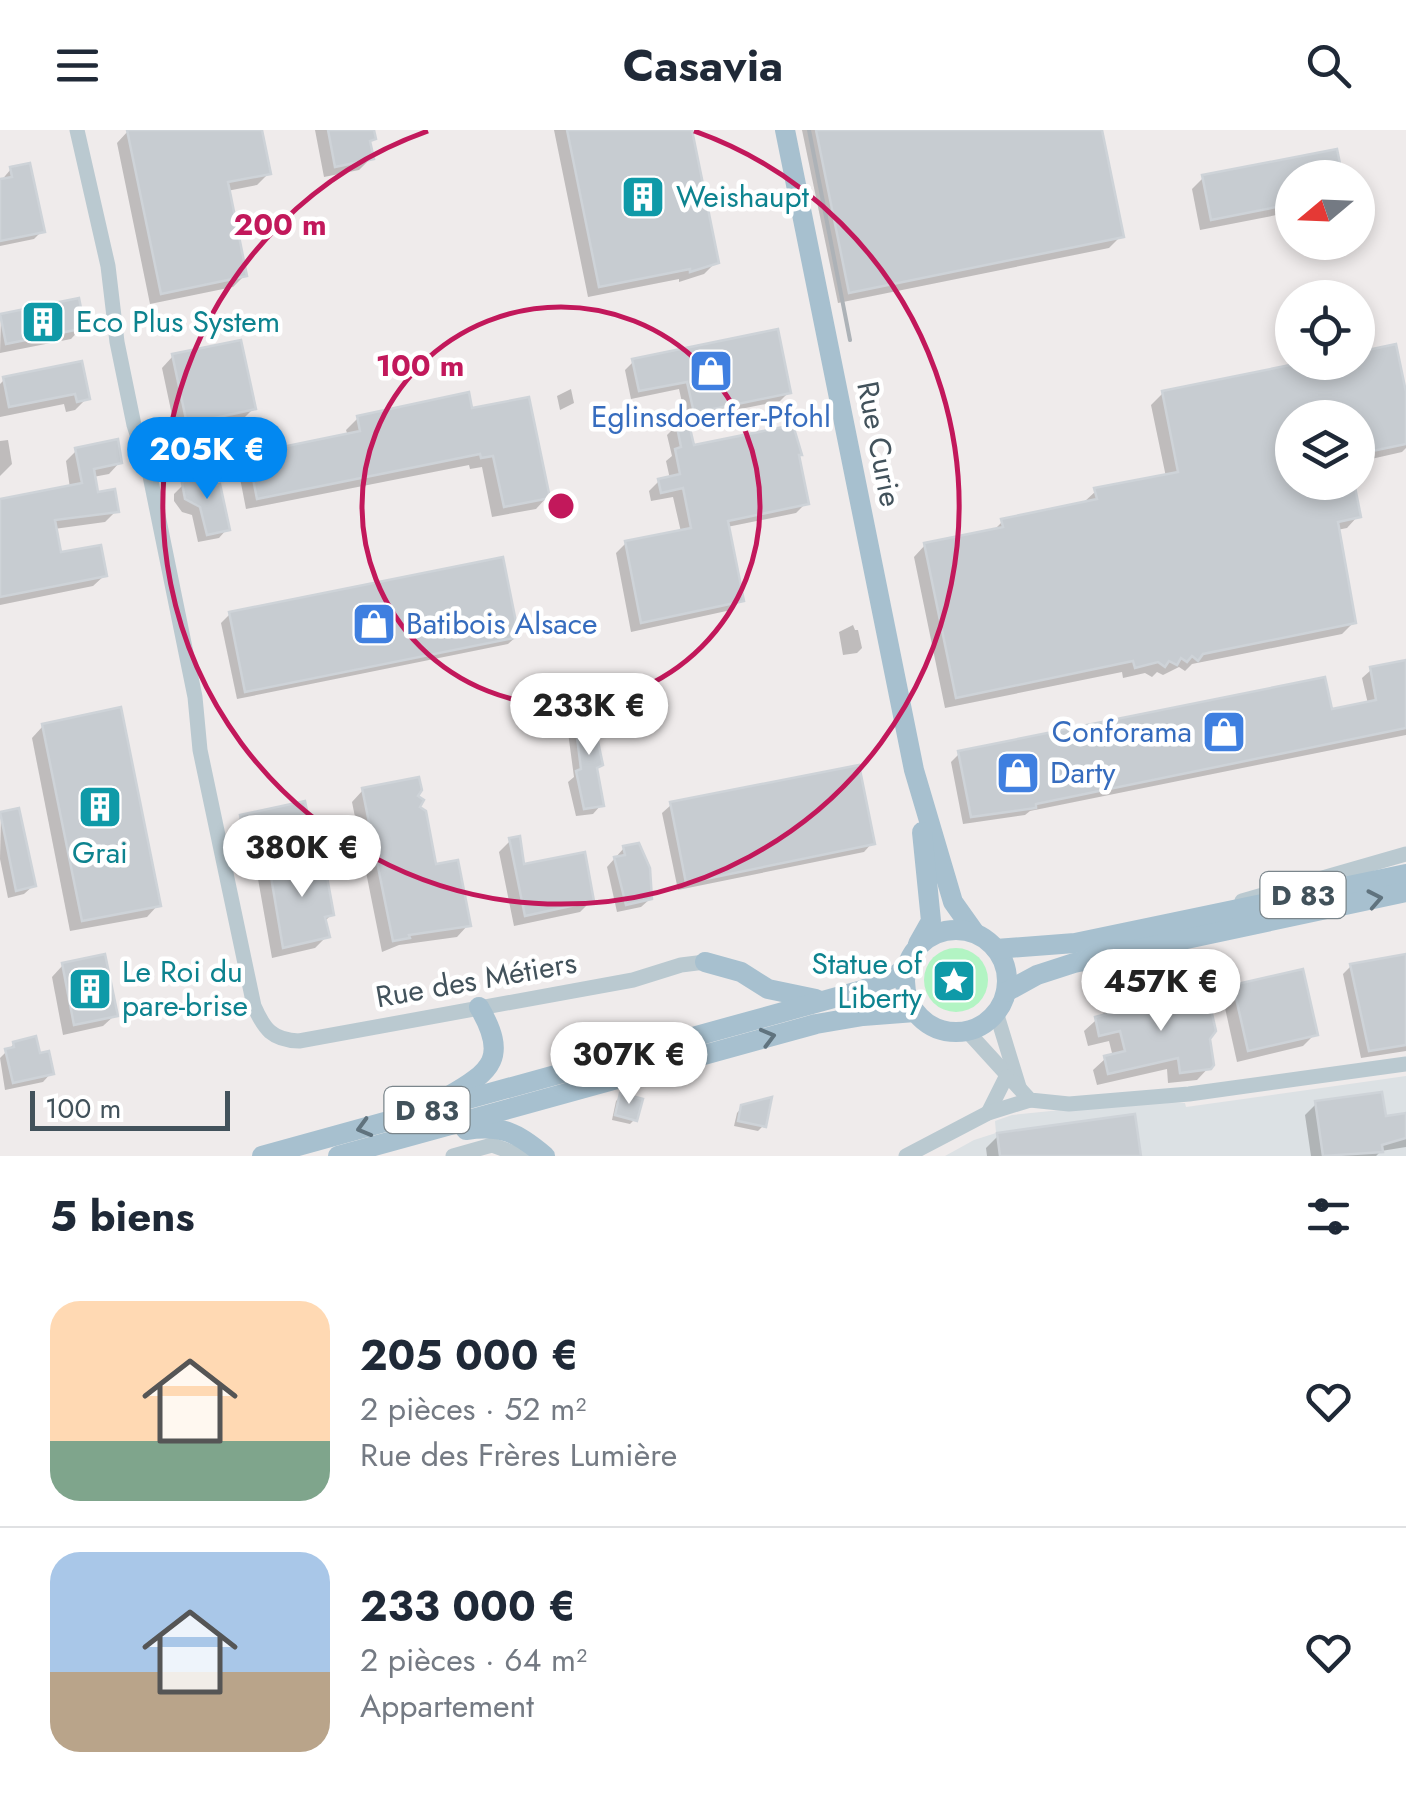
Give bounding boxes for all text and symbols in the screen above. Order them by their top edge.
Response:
text: Casavia [623,33,783,98]
icon: menu [50,38,105,93]
icon: search [1301,38,1356,93]
north arrow [1275,160,1375,260]
map controls [1275,160,1375,500]
building icon: Weishaupt [620,174,666,220]
place label: Weishaupt [676,175,810,218]
text: 200 m [234,203,327,246]
button: locate [1275,280,1375,380]
building icon: Eco Plus System [20,299,66,345]
place label: Eco Plus System [76,300,280,343]
text: 100 m [376,344,464,387]
shop icon: Eglinsdoerfer-Pfohl [688,348,734,394]
street label: Rue Curie [846,378,913,510]
place label: Eglinsdoerfer-Pfohl [591,395,831,438]
button: layers [1275,400,1375,500]
pin: 205K € [126,417,288,502]
text: 205K € [149,426,265,472]
centre of rings [543,488,579,524]
shop icon: Batibois Alsace [351,601,397,647]
place label: Batibois Alsace [406,602,598,645]
pin: 233K € [508,673,670,758]
text: 233K € [532,682,646,728]
shop icon: Conforama [1201,709,1247,755]
place label: Conforama [1052,710,1192,753]
shop icon: Darty [995,750,1041,796]
place label: Darty [1050,751,1116,794]
building icon: Grai [77,784,123,830]
pin: 380K € [221,815,383,900]
text: 380K € [245,824,359,870]
place label: Grai [72,831,128,874]
road number: D 83 [1260,872,1346,918]
one-way arrow [1366,889,1383,910]
street label: Rue des Métiers [372,941,580,1018]
place label: Statue of Liberty [812,942,923,1019]
pin: 457K € [1080,949,1242,1034]
place label: Le Roi du pare-brise [122,950,248,1027]
place icon: Statue of Liberty [931,958,977,1004]
text: 457K € [1103,958,1219,1004]
building icon: Le Roi du pare-brise [67,966,113,1012]
pin: 307K € [548,1022,710,1107]
one-way arrow [759,1027,776,1048]
text: 307K € [572,1031,686,1077]
scale bar [30,1086,230,1130]
road number: D 83 [384,1087,470,1133]
text: 100 m [45,1088,121,1129]
one-way arrow [356,1116,373,1137]
text: 5 biens [50,1186,195,1247]
icon: filters [1301,1189,1356,1244]
text: 205 000 € [360,1325,579,1386]
icon: home [130,1341,250,1461]
icon: heart [1301,1374,1356,1429]
text: 2 pièces · 52 m² [360,1386,586,1432]
text: Rue des Frères Lumière [360,1432,677,1478]
text: 233 000 € [360,1576,576,1637]
icon: home [130,1592,250,1712]
icon: heart [1301,1625,1356,1680]
text: 2 pièces · 64 m² [360,1637,587,1683]
text: Appartement [360,1683,534,1729]

